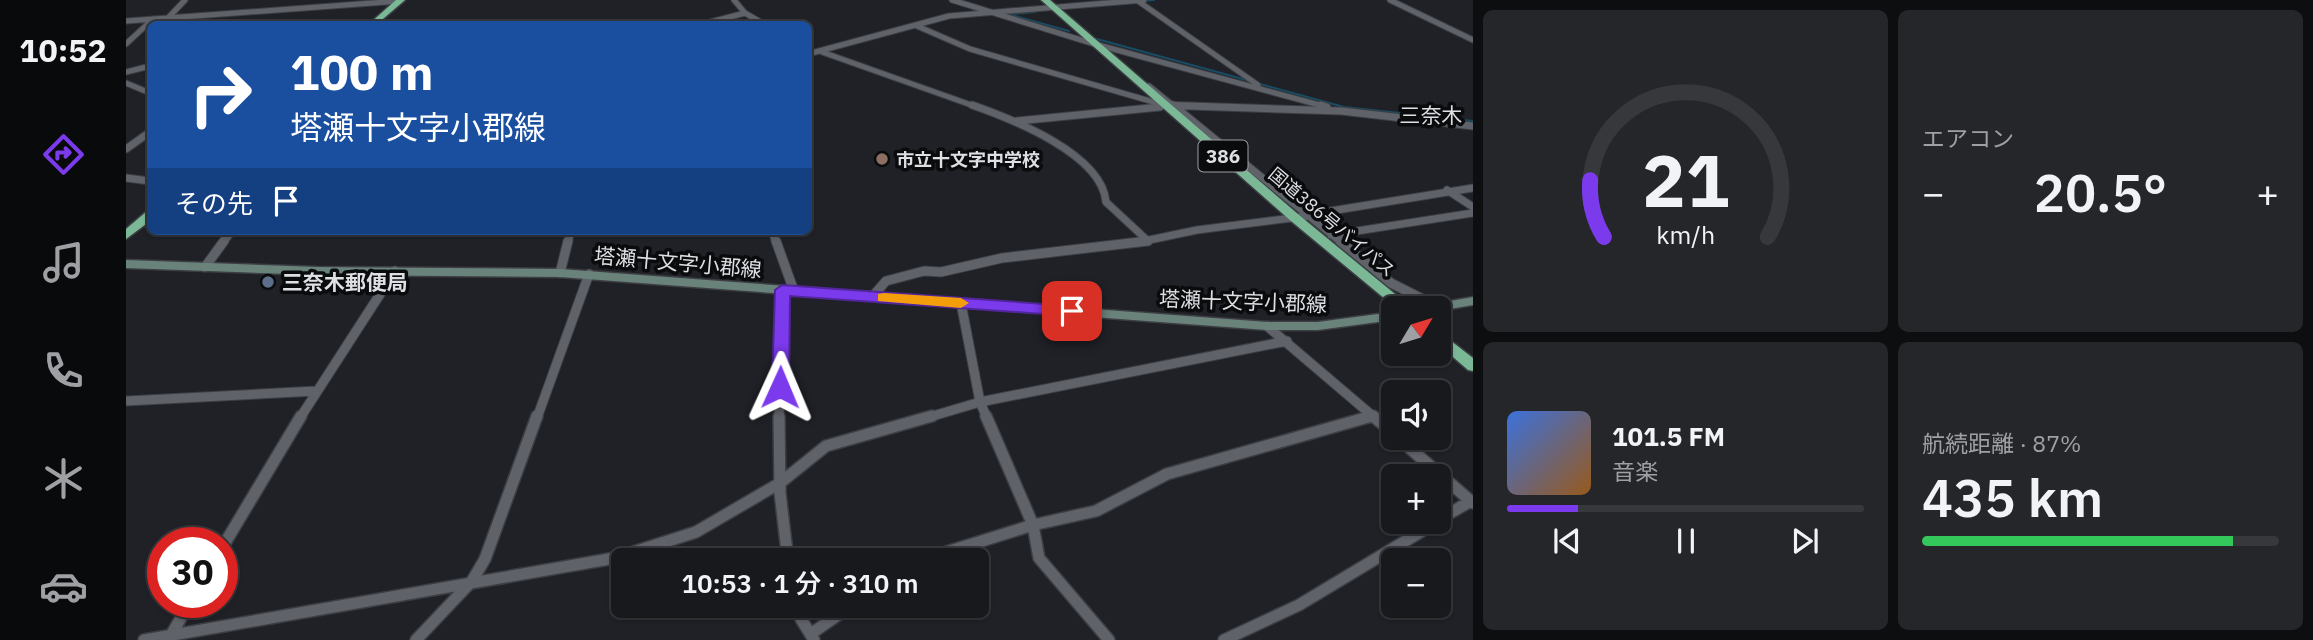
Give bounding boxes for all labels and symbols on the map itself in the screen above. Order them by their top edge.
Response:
district label: 三奈木 [1400,101,1463,129]
road number: 386 [1198,140,1248,172]
place label: 市立十文字中学校 [896,148,1040,171]
marker: 市立十文字中学校 [874,151,890,167]
street label: 国道386号バイパス [1264,162,1400,282]
street label: 塔瀬十文字小郡線 [593,241,763,283]
place label: 三奈木郵便局 [282,268,408,296]
marker: 三奈木郵便局 [260,274,276,290]
pin [1042,281,1102,341]
street label: 塔瀬十文字小郡線 [1159,284,1327,318]
north arrow [1381,296,1451,366]
position arrow [743,350,817,424]
speed limit sign: 30 [147,527,238,618]

